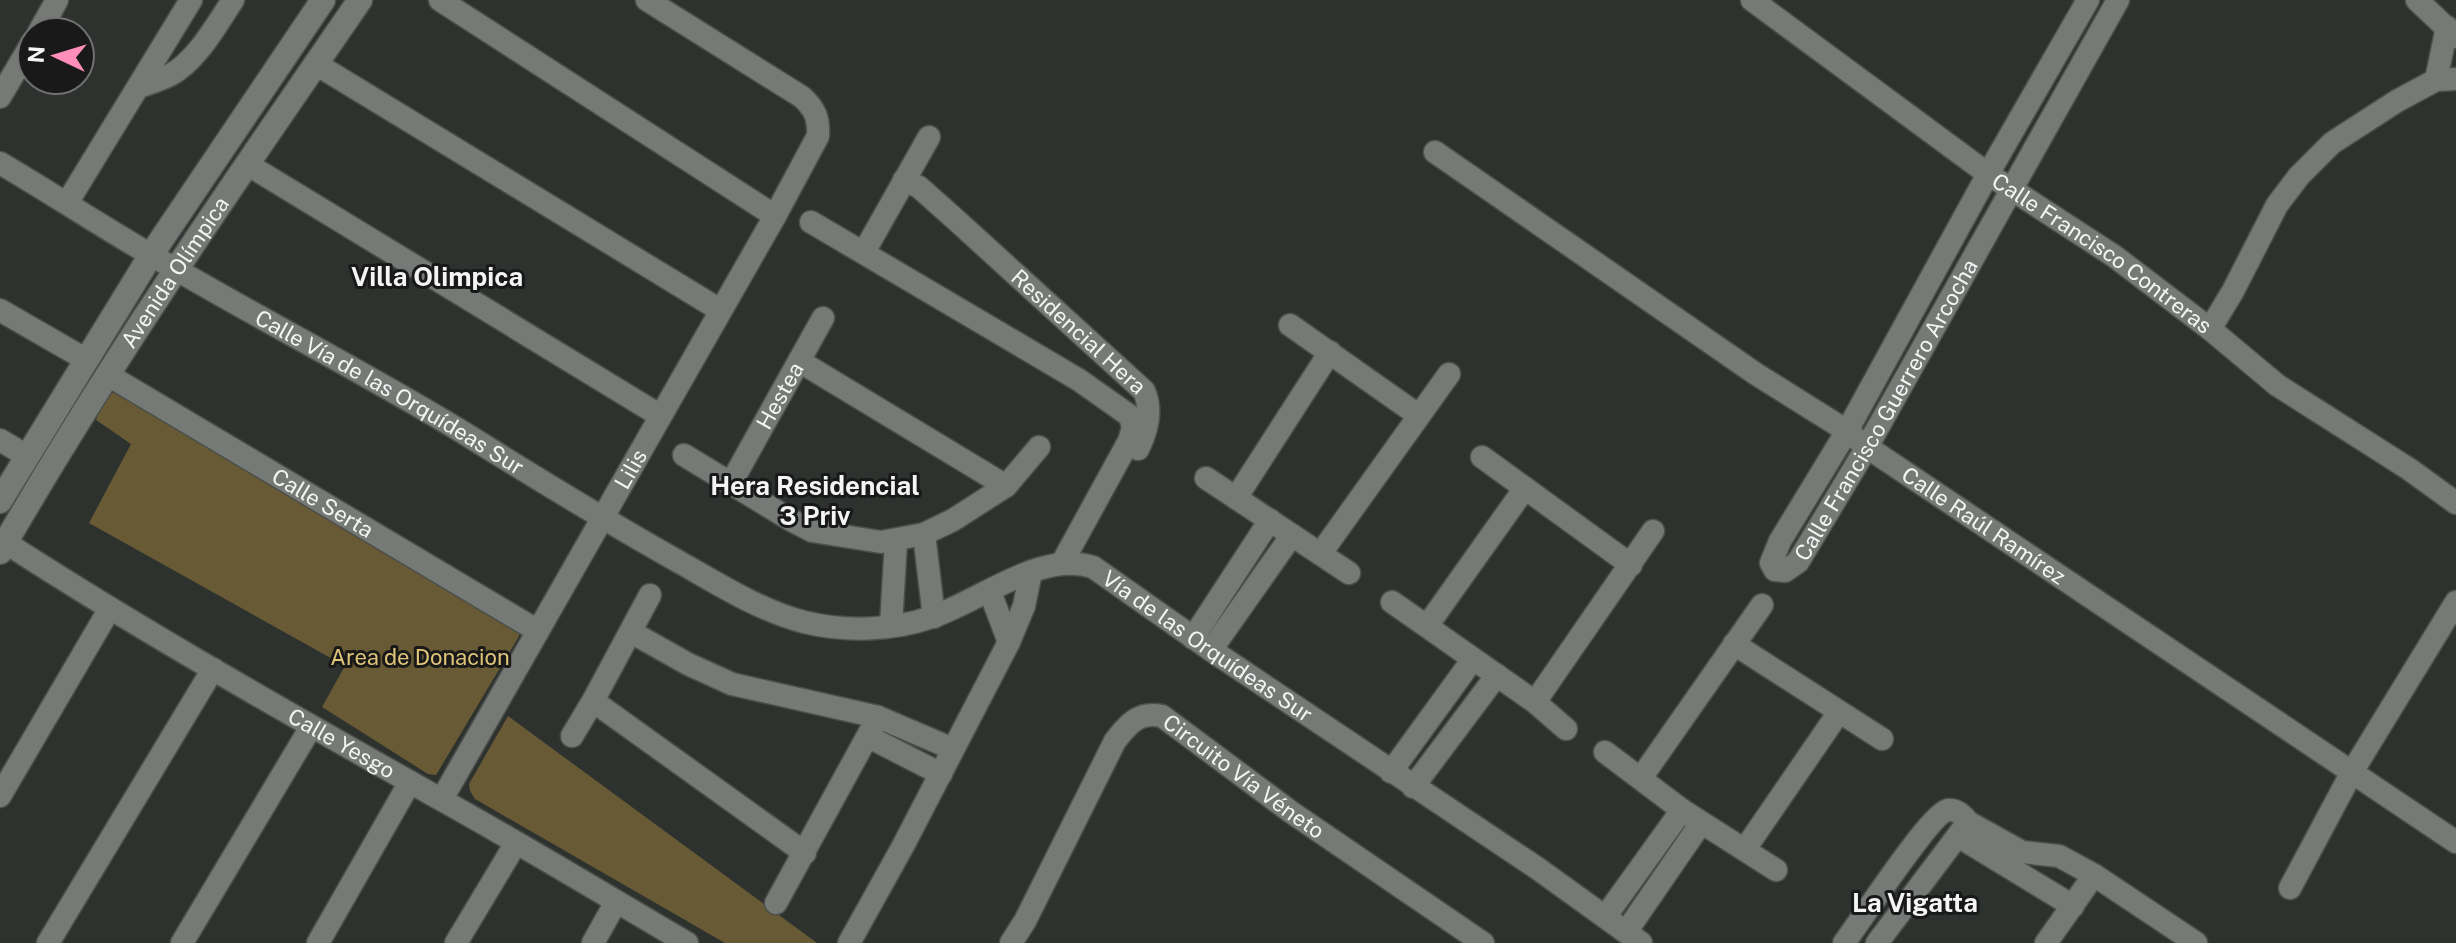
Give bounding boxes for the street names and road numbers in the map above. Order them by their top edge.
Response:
street label: Calle Francisco Contreras [1987,167,2217,339]
street label: Avenida Olímpica [115,192,234,353]
street label: Calle Francisco Guerrero Arcocha [1789,255,1983,565]
street label: Residencial Hera [1006,264,1151,399]
street label: Calle Vía de las Orquídeas Sur [251,304,529,480]
street label: Hestea [751,358,809,434]
street label: Lilis [609,445,652,493]
street label: Calle Raúl Ramírez [1897,461,2071,590]
street label: Calle Serta [267,463,378,543]
street label: Vía de las Orquídeas Sur [1097,565,1318,727]
street label: Calle Yesgo [284,703,400,784]
street label: Circuito Vía Véneto [1158,708,1329,844]

